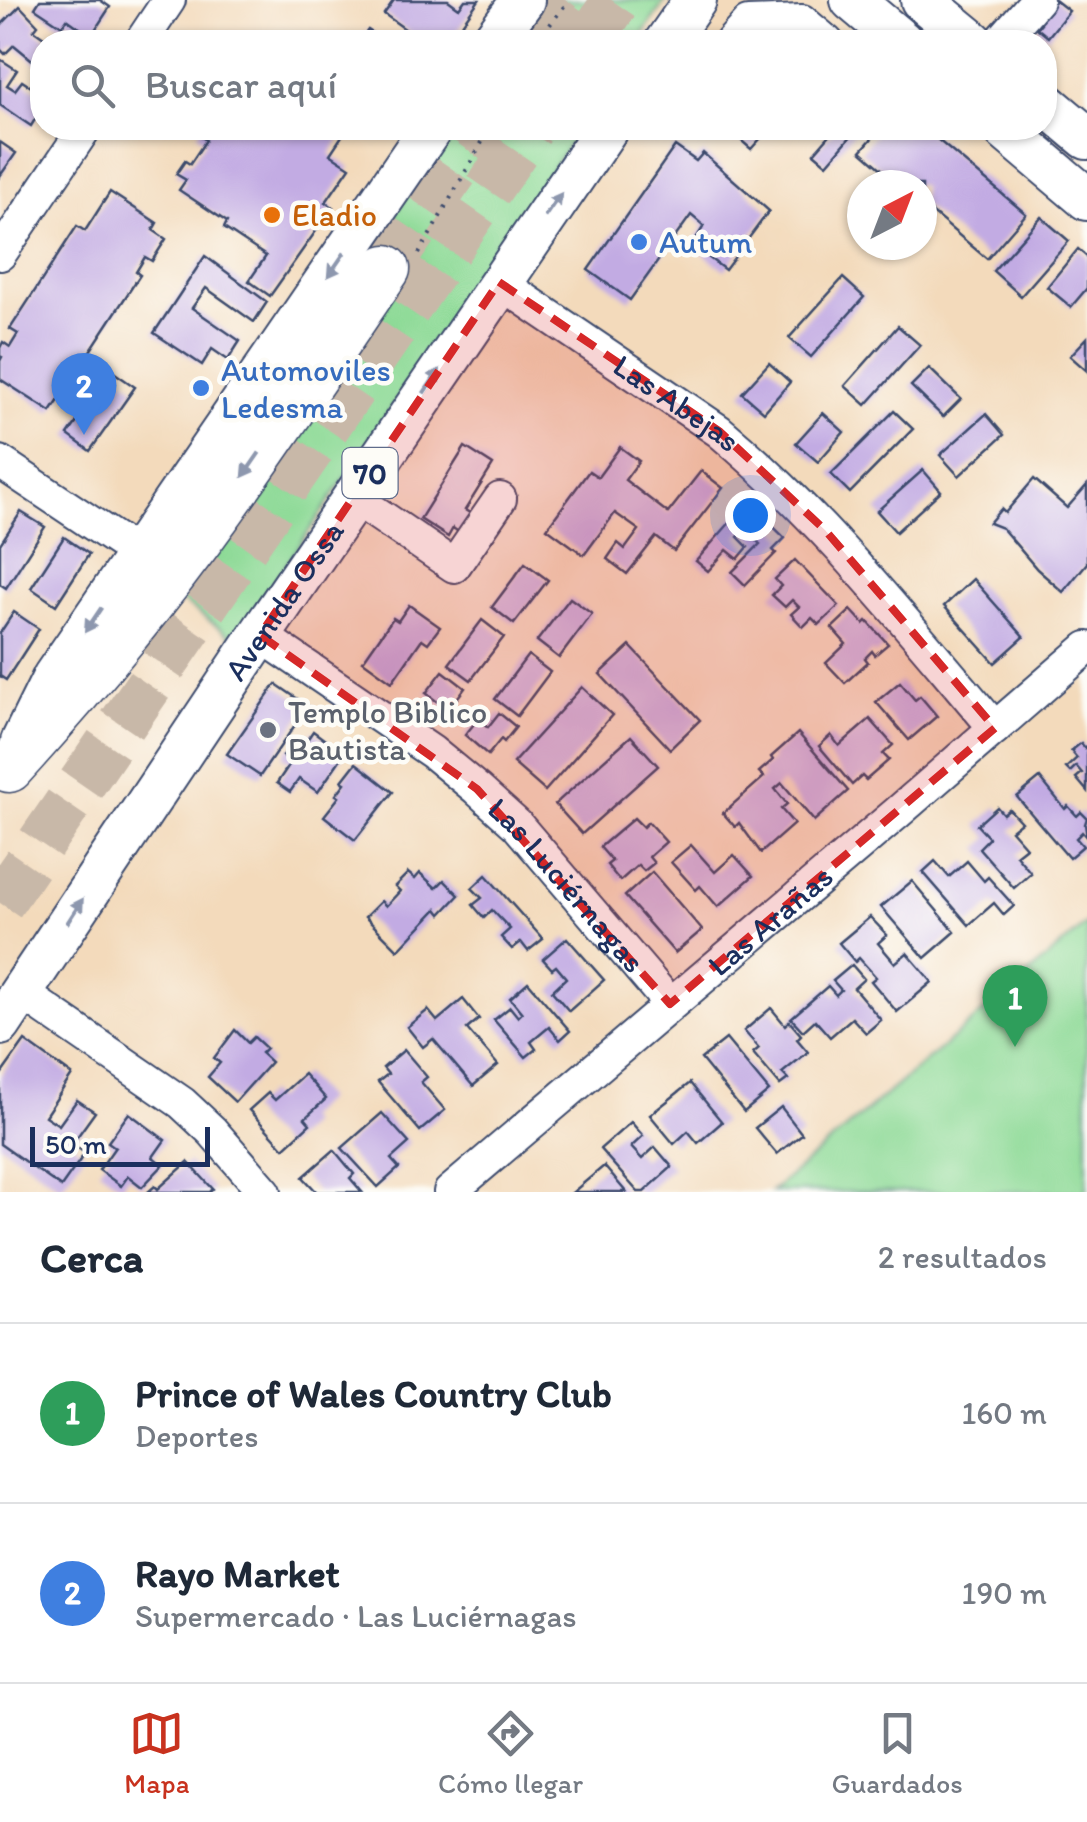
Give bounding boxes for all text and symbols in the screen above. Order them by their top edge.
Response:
search box [30,30,1057,140]
icon: search [65,58,120,113]
text: Buscar aquí [145,62,337,108]
north arrow [847,170,937,260]
one-way arrow [543,191,562,218]
place label: Eladio [292,196,377,234]
marker: Eladio [261,204,283,226]
place label: Autum [659,223,752,261]
marker: Autum [628,231,650,253]
one-way arrow [327,252,346,279]
street label: Las Abejas [606,346,748,460]
place label: Automoviles Ledesma [221,351,391,426]
pin: 2 [52,352,116,435]
one-way arrow [422,367,441,394]
marker: Automoviles Ledesma [190,377,212,399]
road number: 70 [342,448,398,498]
one-way arrow [242,451,261,478]
your location [725,490,776,541]
street label: Avenida Ossa [216,513,352,687]
one-way arrow [84,606,103,633]
place label: Templo Biblico Bautista [288,693,487,768]
marker: Templo Biblico Bautista [257,719,279,741]
street label: Las Luciérnagas [480,789,653,980]
street label: Las Arañas [700,857,841,984]
one-way arrow [66,898,84,925]
pin: 1 [982,964,1048,1047]
scale bar [30,1122,210,1166]
text: 50 m [45,1127,107,1161]
text: Cerca [40,1232,144,1283]
text: 2 resultados [878,1238,1047,1276]
text: Prince of Wales Country Club [135,1371,612,1417]
text: 1 [65,1394,80,1432]
text: 160 m [961,1394,1047,1432]
text: Deportes [135,1417,258,1455]
text: Rayo Market [135,1551,340,1597]
text: 2 [64,1574,81,1612]
text: 190 m [962,1574,1047,1612]
text: Supermercado · Las Luciérnagas [135,1597,577,1635]
tab: Mapa [124,1706,189,1800]
tab: Cómo llegar [438,1706,583,1800]
tab: Guardados [831,1706,963,1800]

